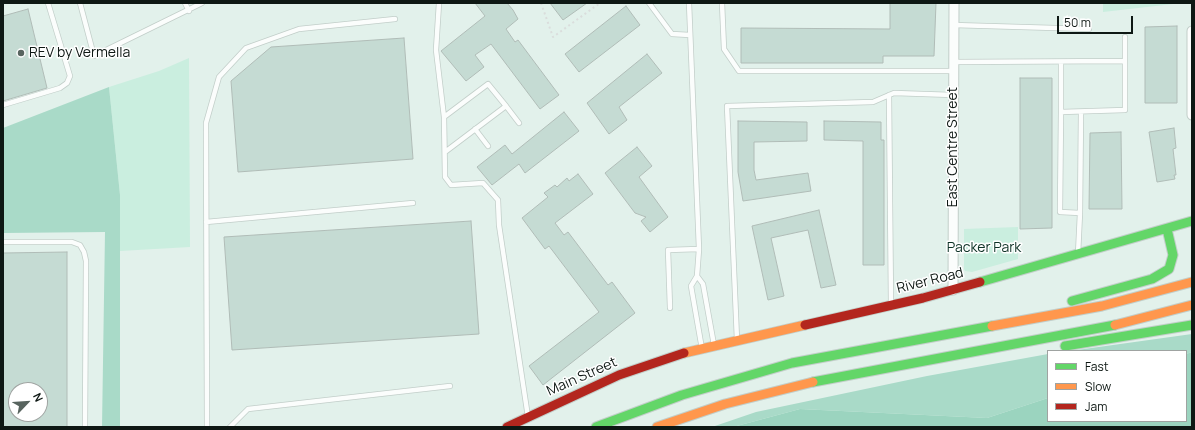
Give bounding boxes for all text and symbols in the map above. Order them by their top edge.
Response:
scale bar [1059,8,1135,34]
text: 50 m [1064,14,1091,31]
place label: REV by Vermella [29,45,130,61]
marker: REV by Vermella [16,48,26,58]
street label: East Centre Street [945,87,961,207]
park label: Packer Park [947,240,1021,256]
street label: River Road [895,265,965,297]
legend [1047,350,1187,422]
street label: Main Street [544,354,620,400]
text: Fast [1085,358,1109,375]
text: Slow [1085,378,1111,395]
north arrow [8,382,48,422]
text: N [30,390,47,404]
text: Jam [1085,398,1107,415]

